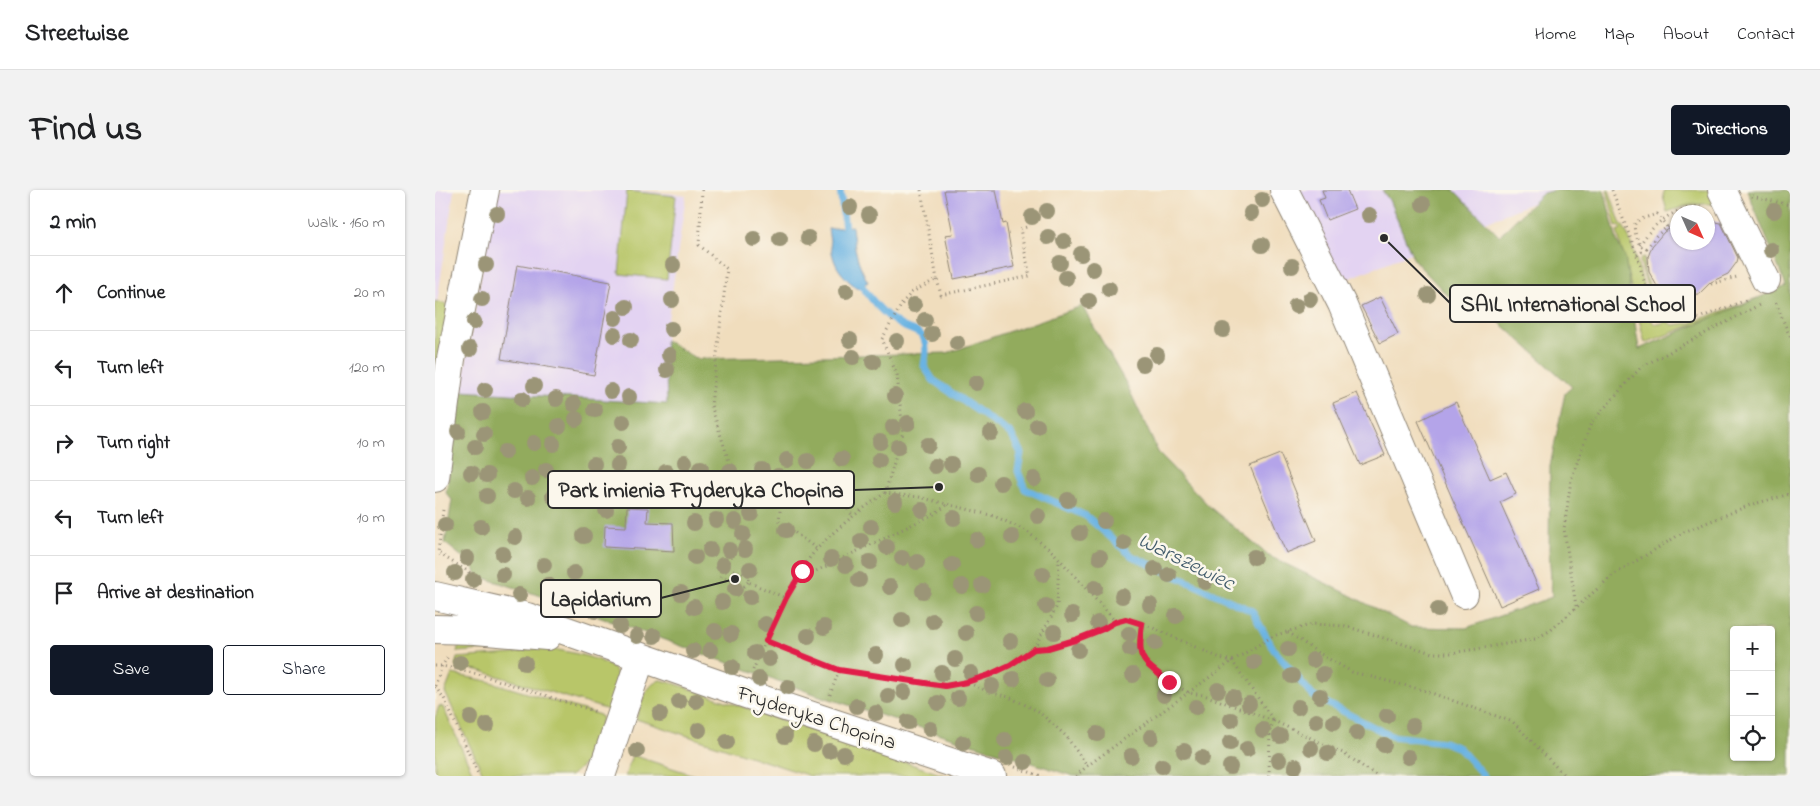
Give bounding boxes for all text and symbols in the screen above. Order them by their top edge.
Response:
text: Streetwise [25,17,129,52]
text: Home [1535,22,1576,48]
text: Map [1604,22,1635,48]
text: About [1663,22,1709,48]
text: Contact [1737,22,1795,48]
text: Find us [30,105,142,156]
button: Directions [1671,105,1790,155]
north arrow [1670,205,1715,250]
text: 2 min [50,208,96,238]
text: Walk · 160 m [307,211,385,235]
icon: ahead [50,279,78,307]
text: Continue [97,280,165,307]
text: 20 m [354,281,385,305]
callout: SAIL International School [1450,285,1695,322]
text: SAIL International School [1461,290,1685,322]
icon: left [50,354,78,382]
text: Turn left [97,355,164,382]
text: 120 m [349,356,385,380]
icon: right [50,429,78,457]
text: Turn right [97,430,170,457]
text: 10 m [357,431,385,455]
callout: Park imienia Fryderyka Chopina [548,471,854,508]
text: Park imienia Fryderyka Chopina [558,476,844,509]
icon: left [50,504,78,532]
text: Turn left [97,505,164,532]
text: 10 m [357,506,385,530]
water label: Warszewiec [1132,526,1241,600]
route start [791,560,814,583]
icon: arrive [50,579,78,607]
text: Arrive at destination [97,580,254,607]
callout: Lapidarium [541,580,661,617]
text: Lapidarium [551,585,651,617]
map controls [1730,626,1775,761]
button: + [1730,626,1775,671]
button: Save [50,645,213,695]
button: Share [223,645,385,695]
route end [1158,671,1181,694]
button: − [1730,671,1775,716]
street label: Fryderyka Chopina [732,679,900,761]
button: locate [1730,716,1775,761]

